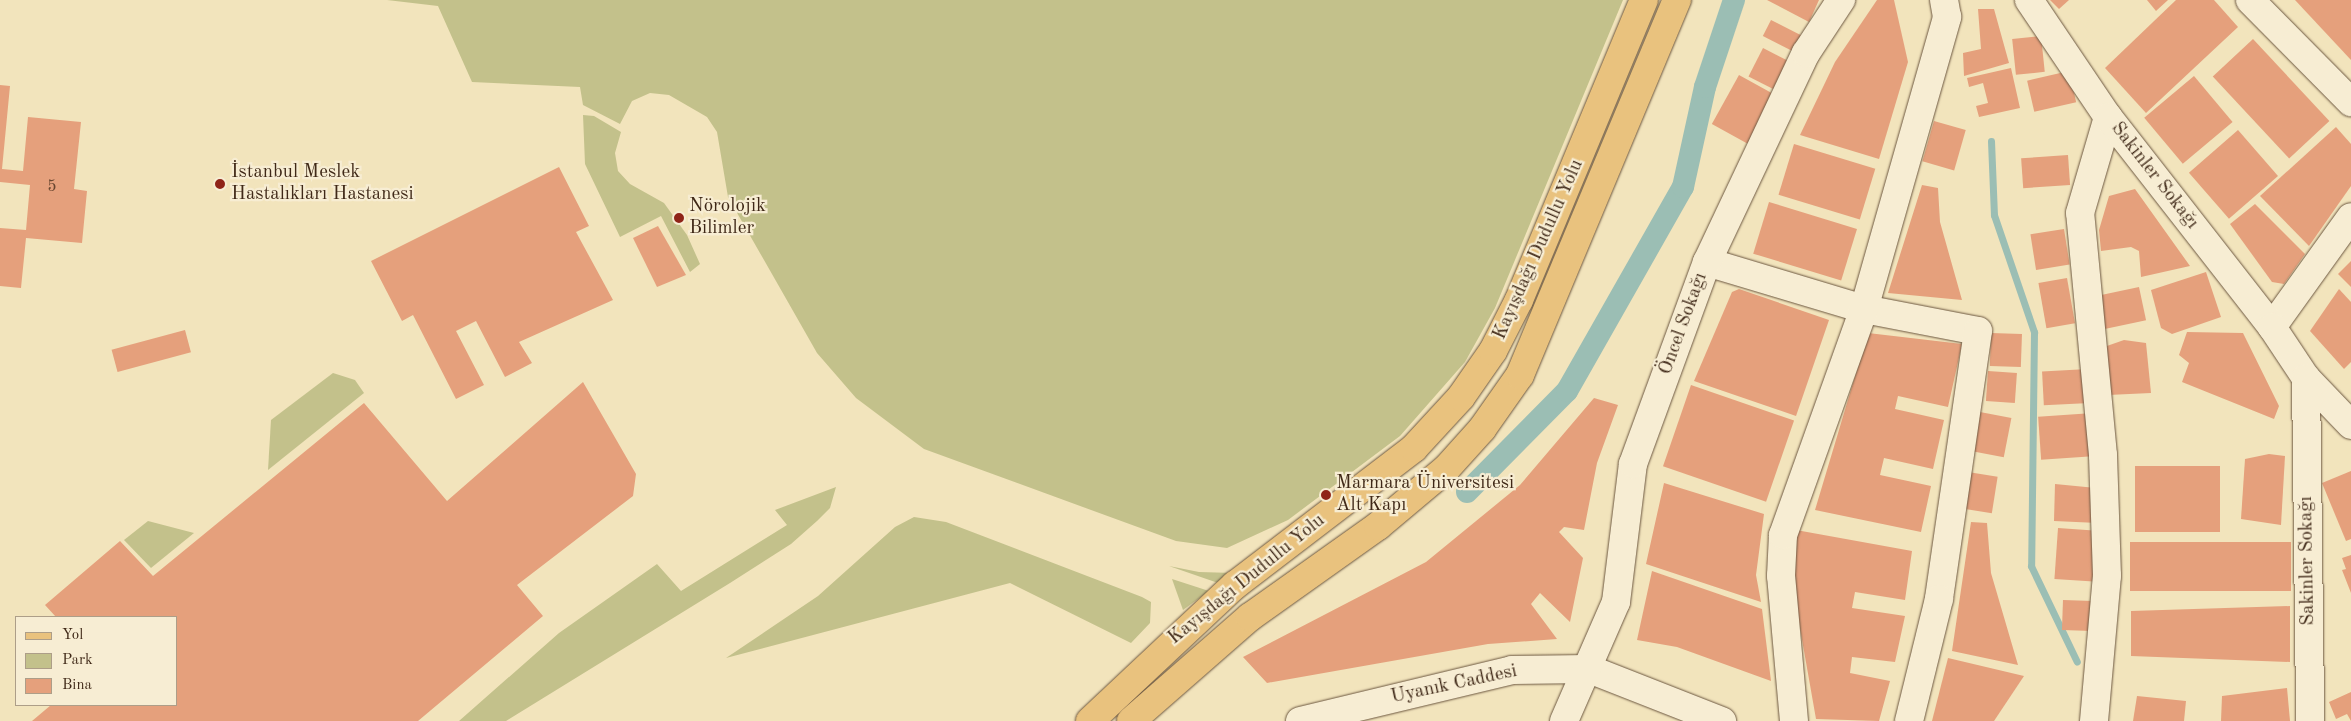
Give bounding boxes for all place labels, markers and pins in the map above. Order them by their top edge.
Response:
place label: İstanbul Meslek Hastalıkları Hastanesi [231,162,414,206]
marker: İstanbul Meslek Hastalıkları Hastanesi [213,177,227,191]
place label: Nörolojik Bilimler [689,196,766,240]
marker: Nörolojik Bilimler [673,212,685,224]
place label: Marmara Üniversitesi Alt Kapı [1336,473,1514,517]
marker: Marmara Üniversitesi Alt Kapı [1320,489,1332,501]

